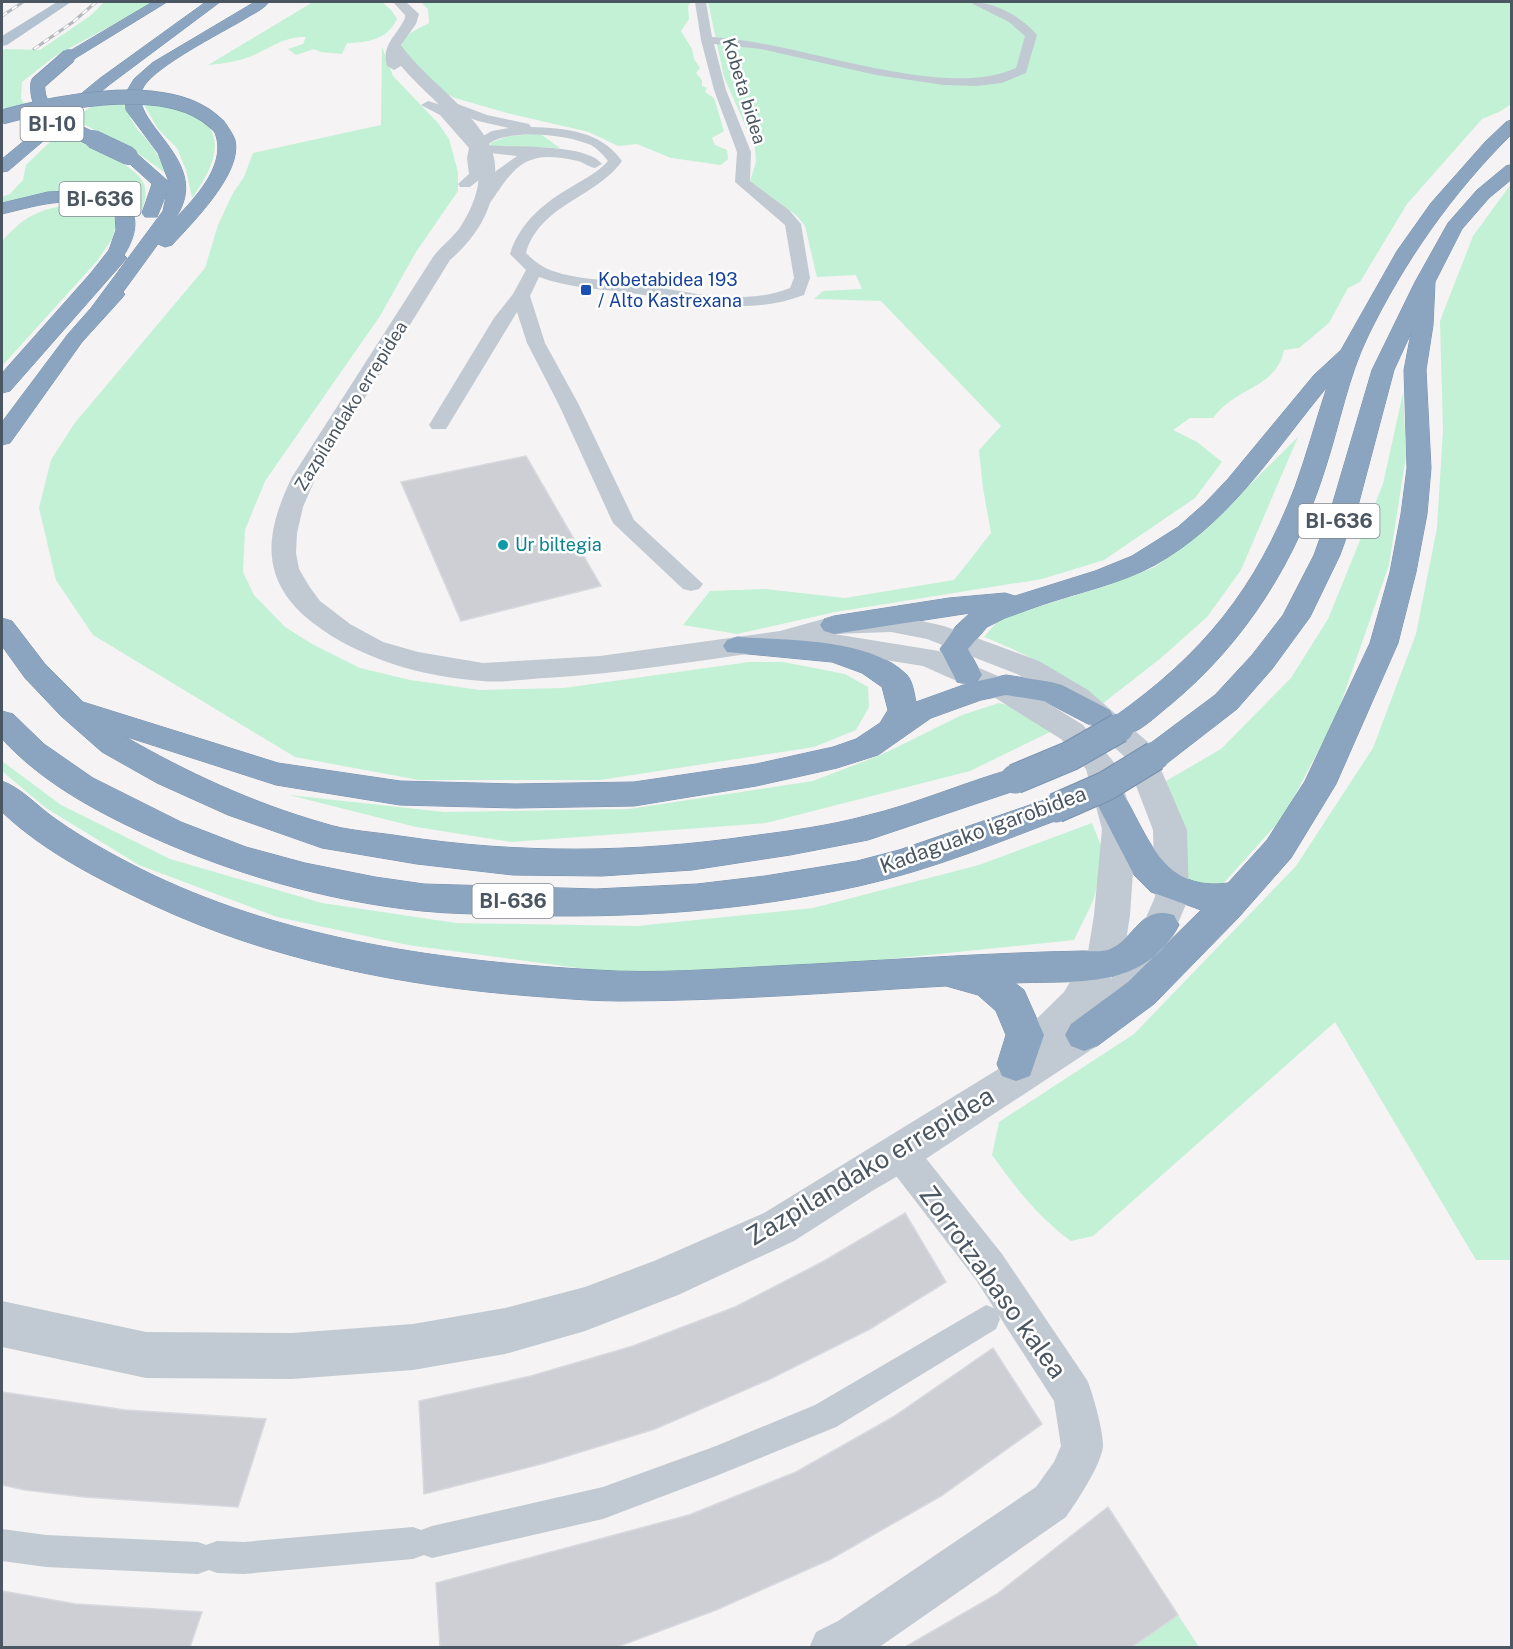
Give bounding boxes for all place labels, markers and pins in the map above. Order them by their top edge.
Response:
place label: Kobetabidea 193 / Alto Kastrexana [598,269,742,311]
marker: Kobetabidea 193 / Alto Kastrexana [579,283,593,297]
place label: Ur biltegia [515,534,602,555]
marker: Ur biltegia [496,538,510,552]

